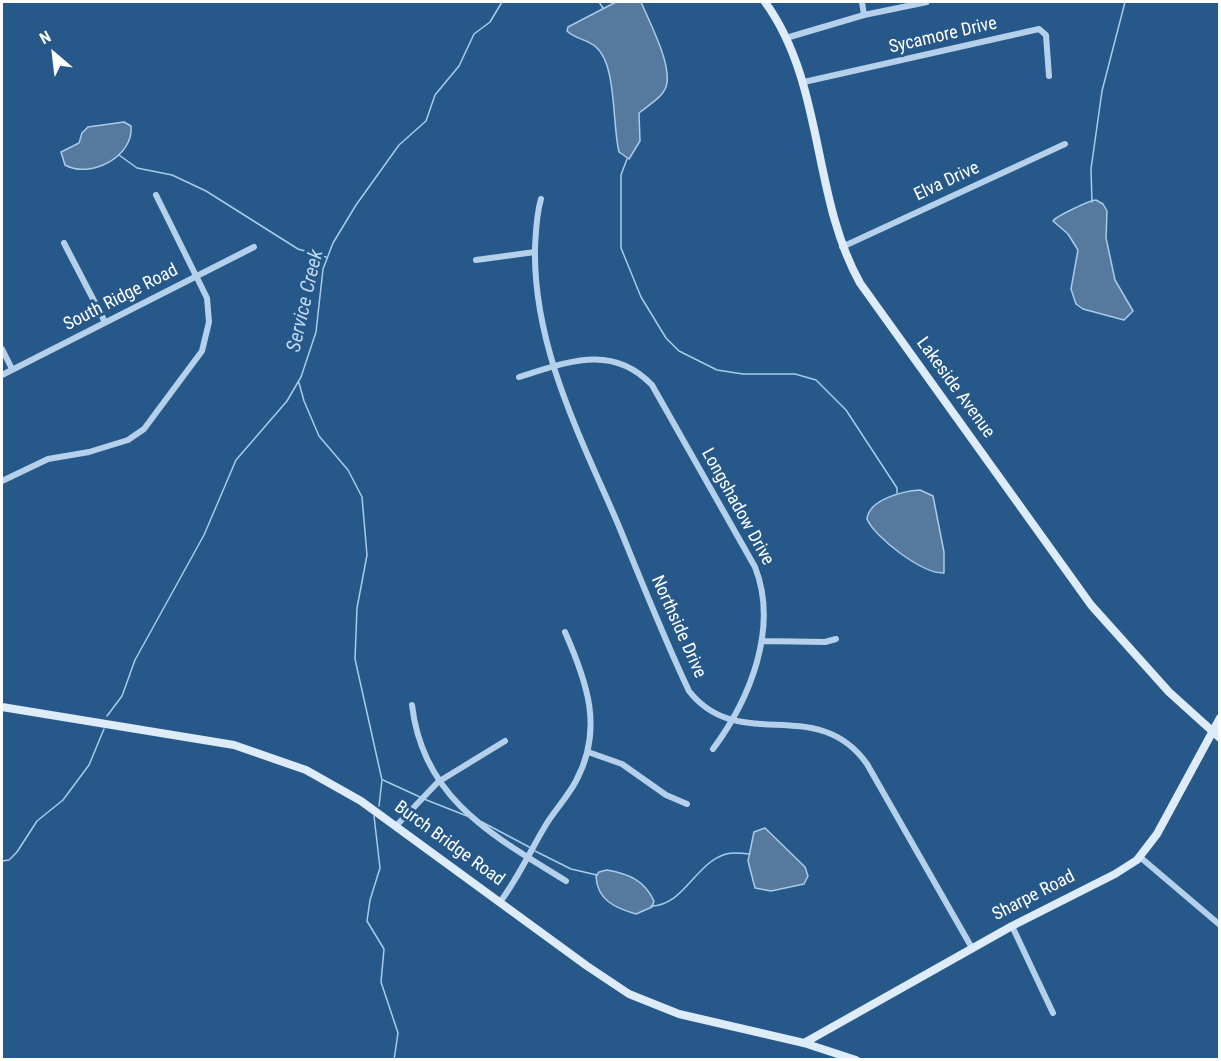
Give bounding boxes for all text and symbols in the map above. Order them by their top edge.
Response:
street label: Sycamore Drive [887,13,999,59]
north arrow [24,24,84,84]
text: N [37,27,54,48]
street label: Elva Drive [911,158,983,206]
water label: Service Creek [283,248,329,354]
street label: South Ridge Road [60,260,182,336]
street label: Lakeside Avenue [911,333,999,443]
street label: Longshadow Drive [696,445,778,569]
street label: Northside Drive [646,572,710,682]
street label: Burch Bridge Road [390,797,508,891]
street label: Sharpe Road [989,866,1079,926]

